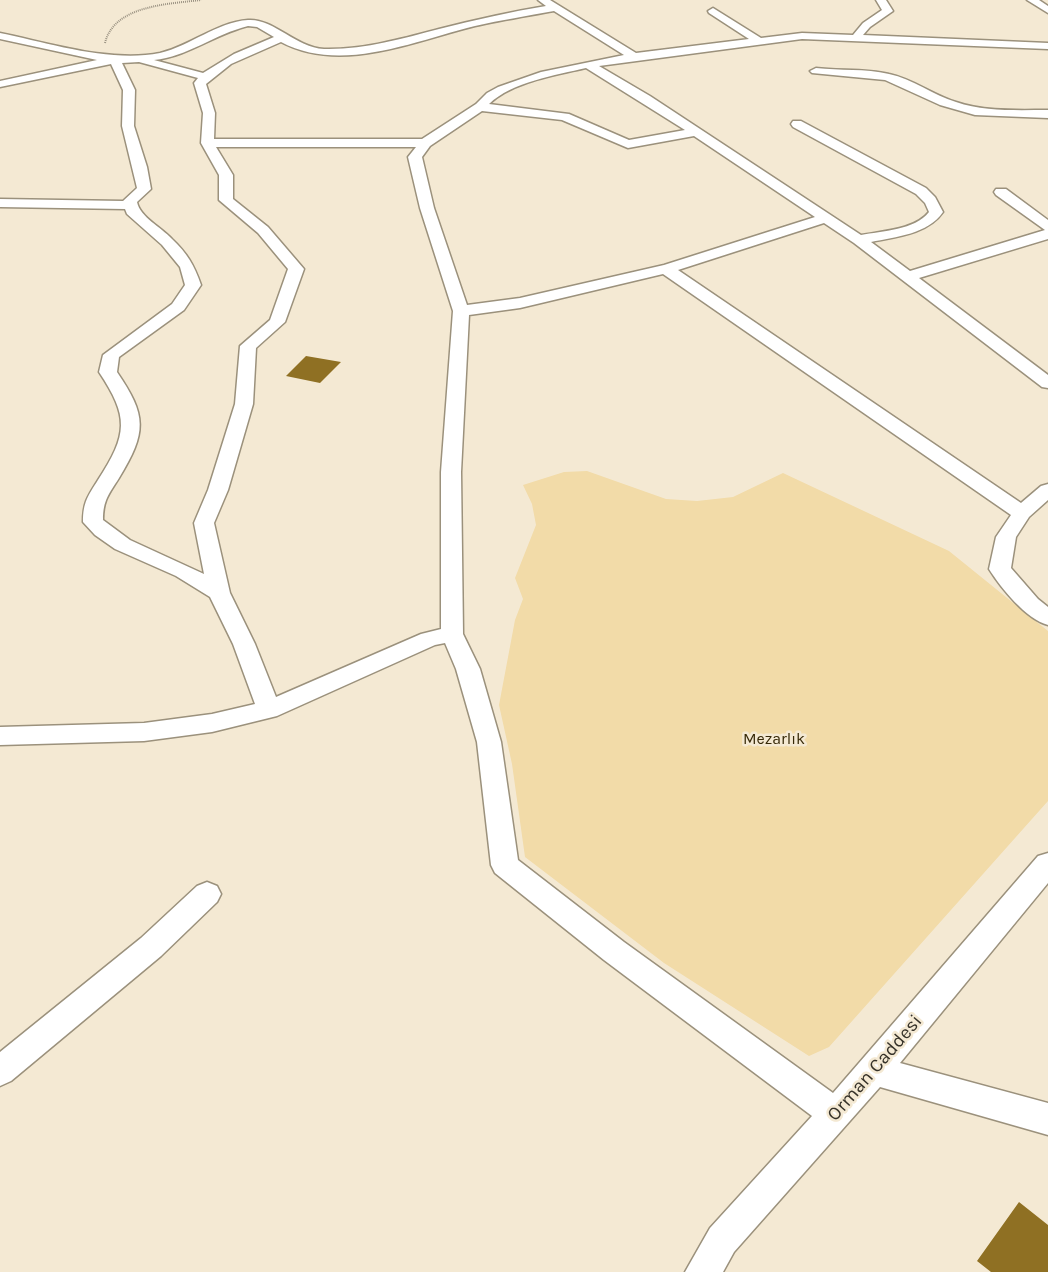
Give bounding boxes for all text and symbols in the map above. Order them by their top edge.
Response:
park label: Mezarlık [743,729,805,749]
street label: Orman Caddesi [823,1010,927,1126]

